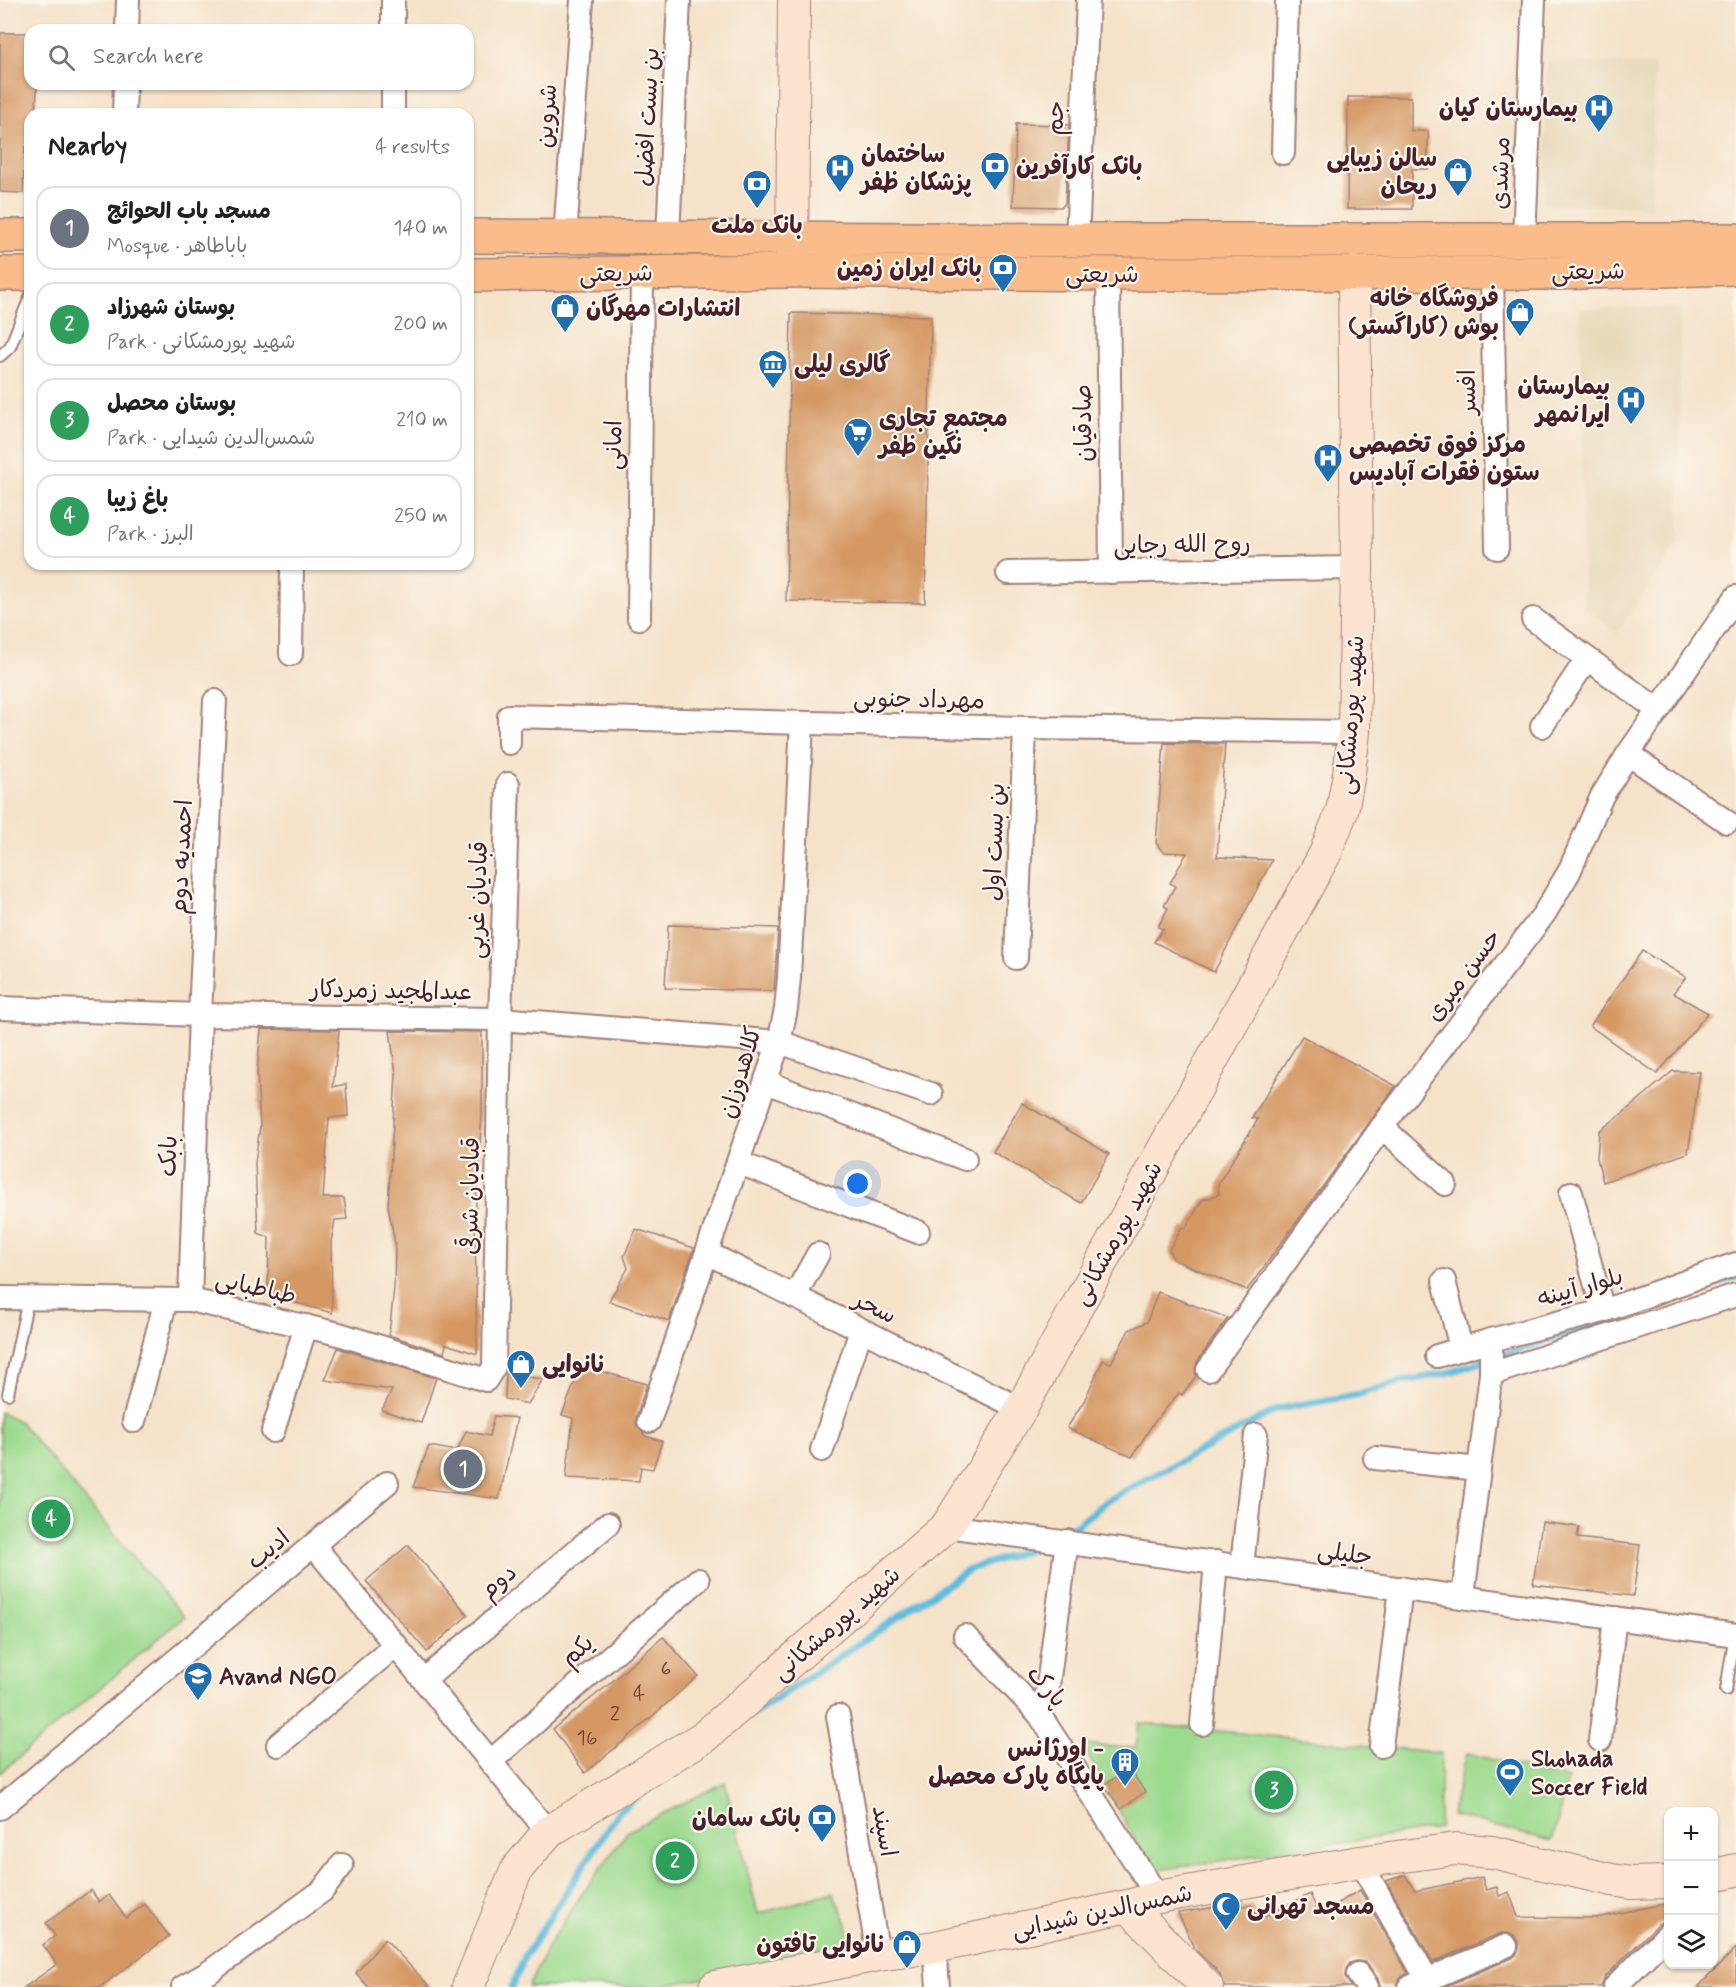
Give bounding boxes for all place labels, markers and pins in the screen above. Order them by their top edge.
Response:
hospital icon: بیمارستان کیان [1583,92,1615,134]
place label: بیمارستان کیان [1439,94,1578,125]
place label: ساختمان پزشکان ظفر [859,140,971,199]
place label: سالن زیبایی ریحان [1326,144,1437,203]
bank icon: بانک کارآفرین [979,150,1011,192]
hospital icon: ساختمان پزشکان ظفر [824,152,856,194]
place label: بانک کارآفرین [1016,152,1142,183]
shop icon: سالن زیبایی ریحان [1442,156,1474,198]
bank icon: بانک ملت [741,168,773,210]
place label: بانک ملت [711,211,803,242]
bank icon: بانک ایران زمین [987,252,1019,294]
place label: بانک ایران زمین [837,254,982,285]
place label: فروشگاه خانه بوش (کاراگستر) [1348,283,1499,343]
shop icon: انتشارات مهرگان [549,292,581,334]
place label: انتشارات مهرگان [586,293,740,325]
shop icon: فروشگاه خانه بوش (کاراگستر) [1504,296,1536,338]
museum icon: گالری لیلی [757,348,789,390]
place label: گالری لیلی [794,349,891,381]
place label: بیمارستان ایرانمهر [1518,372,1610,431]
hospital icon: بیمارستان ایرانمهر [1615,384,1647,426]
place label: مجتمع تجاری نگین ظفر [877,404,1008,463]
supermarket icon: مجتمع تجاری نگین ظفر [842,416,874,458]
place label: مرکز فوق تخصصی ستون فقرات آبادیس [1349,430,1540,489]
hospital icon: مرکز فوق تخصصی ستون فقرات آبادیس [1312,442,1344,484]
shop icon: نانوایی [505,1348,537,1390]
place label: نانوایی [542,1350,606,1381]
pin: 1 [444,1446,482,1492]
pin: 4 [32,1496,70,1541]
school or university icon: Avand NGO [182,1660,214,1702]
place label: Avand NGO [219,1662,337,1693]
place label: اورژانس - پایگاه پارک محصل [928,1734,1104,1793]
place label: Shohada Soccer Field [1531,1744,1648,1803]
building icon: اورژانس - پایگاه پارک محصل [1109,1746,1141,1788]
sports icon: Shohada Soccer Field [1494,1756,1526,1798]
pin: 3 [1254,1768,1294,1812]
bank icon: بانک سامان [806,1802,838,1844]
place label: بانک سامان [692,1804,801,1835]
pin: 2 [656,1838,694,1884]
mosque icon: مسجد تهرانی [1210,1890,1242,1932]
place label: مسجد تهرانی [1247,1892,1374,1923]
shop icon: نانوایی تافتون [891,1928,923,1970]
place label: نانوایی تافتون [756,1930,886,1961]

